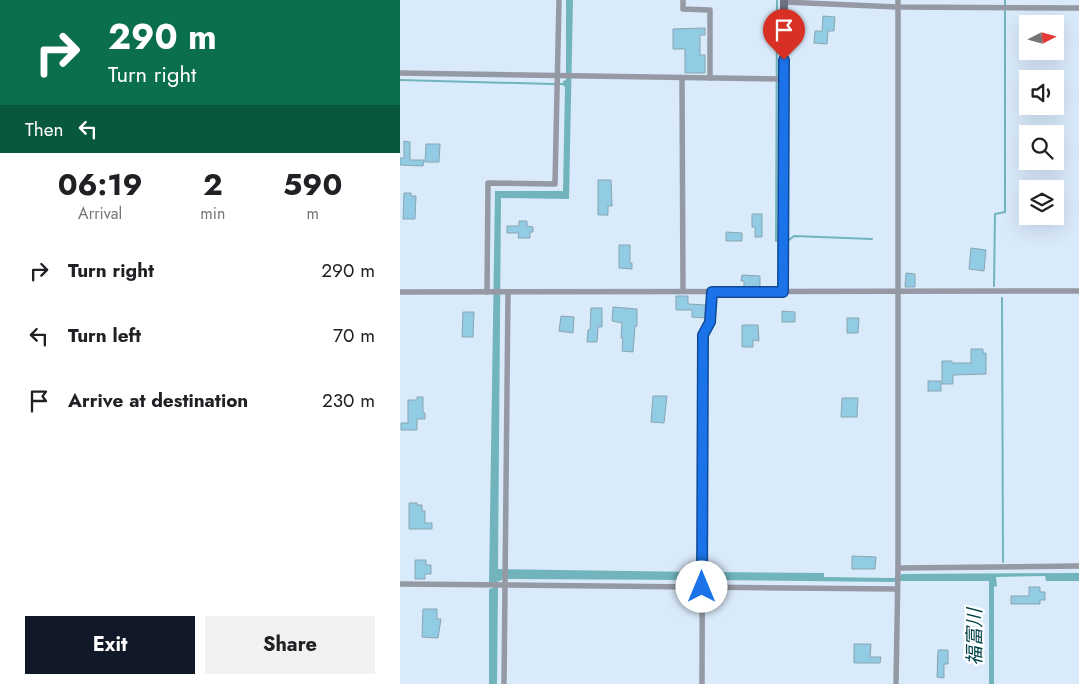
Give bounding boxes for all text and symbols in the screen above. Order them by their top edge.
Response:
pin [763,9,805,60]
text: 290 m [108,12,217,62]
north arrow [1019,15,1064,60]
map controls [1019,15,1064,225]
icon: arrive [770,16,798,44]
icon: right [25,20,90,85]
text: Turn right [108,58,196,90]
button: sound [1019,70,1064,115]
icon: left [74,115,102,143]
text: Then [25,116,64,143]
button: search [1019,125,1064,170]
text: 06:19 [58,163,143,206]
text: 2 [203,163,223,206]
text: 590 [283,163,342,206]
button: layers [1019,180,1064,225]
text: Arrival [78,202,122,225]
text: min [200,202,225,225]
text: m [306,202,319,225]
icon: right [25,257,53,285]
text: Turn right [68,257,154,284]
text: 290 m [321,257,375,284]
icon: left [25,322,53,350]
text: Turn left [68,322,141,349]
text: 70 m [333,322,375,349]
icon: arrive [25,387,53,415]
text: Arrive at destination [68,387,248,414]
text: 230 m [322,387,375,414]
position arrow [675,560,727,612]
water label: 福富川 [961,607,988,666]
button: Exit [25,616,195,674]
button: Share [205,616,375,674]

